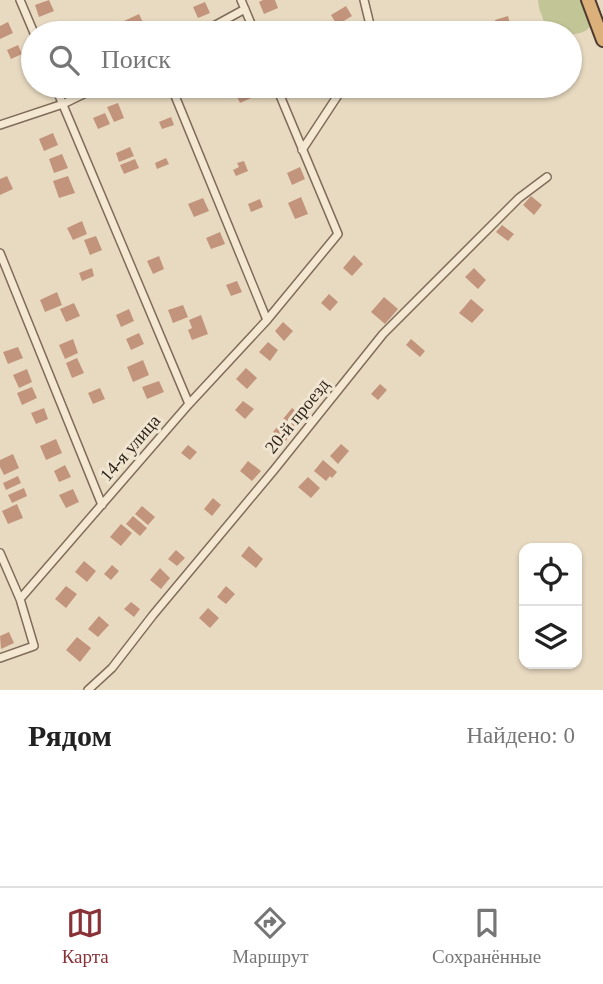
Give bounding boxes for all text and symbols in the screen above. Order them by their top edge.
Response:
search box [21,21,582,98]
icon: search [45,41,83,79]
text: Поиск [101,45,171,74]
street label: 20-й проезд [261,375,333,457]
street label: 14-я улица [96,411,164,485]
map controls [519,543,582,669]
button: locate [519,543,582,606]
button: layers [519,606,582,669]
text: Рядом [28,719,112,752]
text: Найдено: 0 [467,723,575,748]
tab: Карта [62,904,109,968]
tab: Маршрут [232,904,309,968]
tab: Сохранённые [432,904,541,968]

